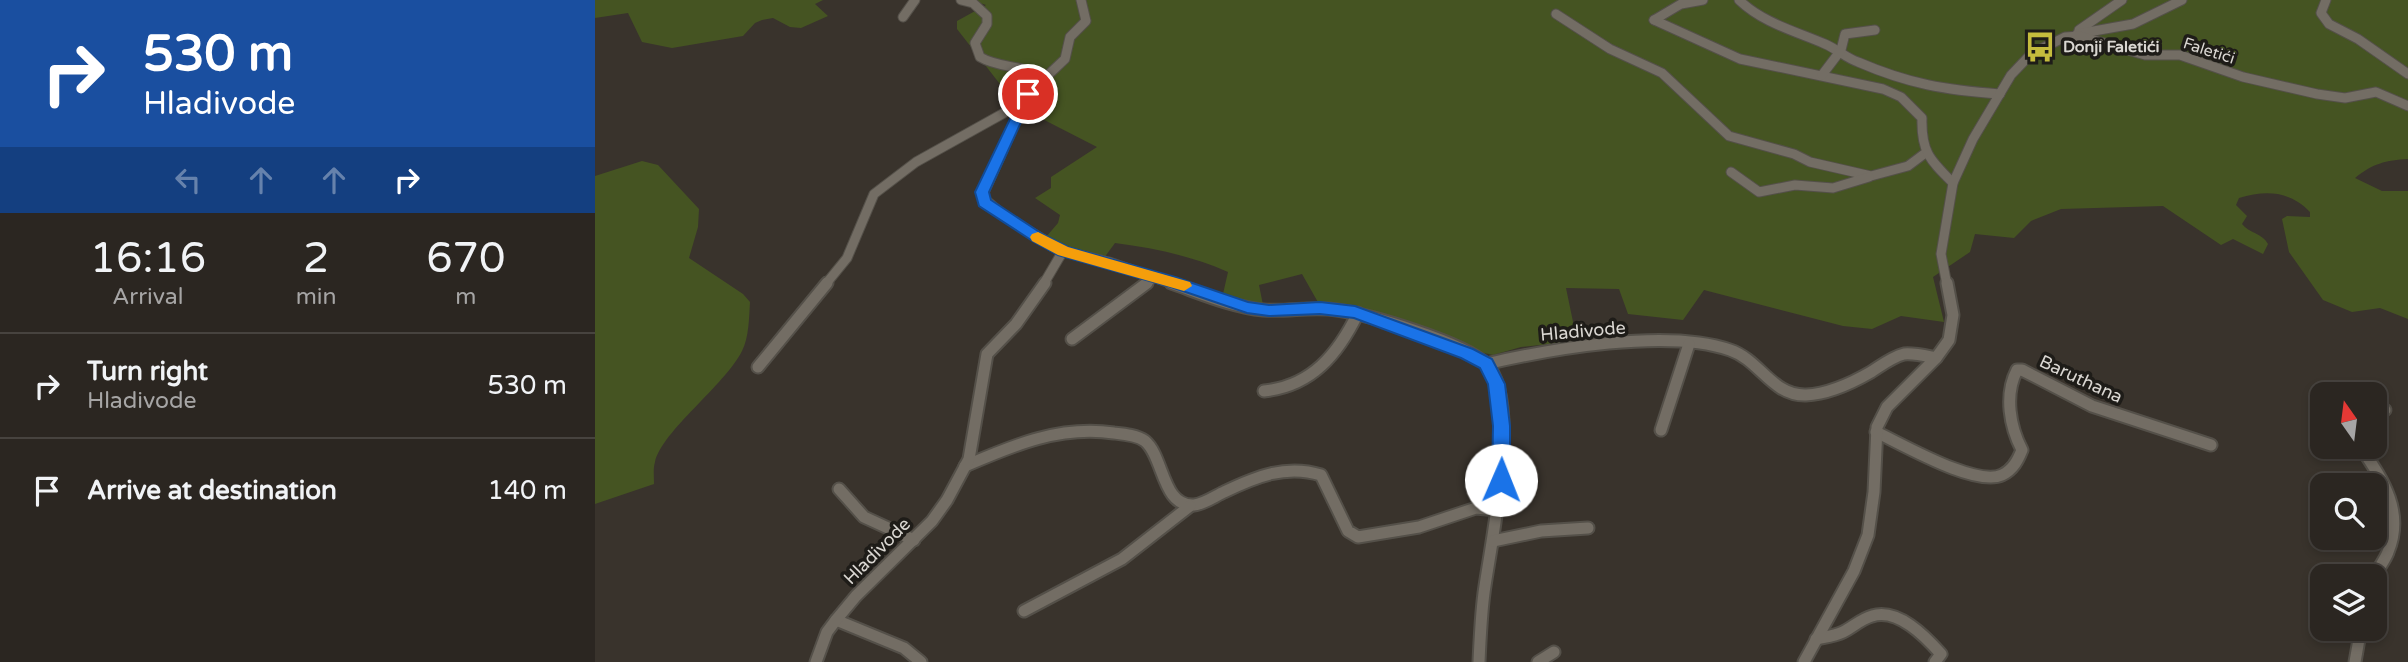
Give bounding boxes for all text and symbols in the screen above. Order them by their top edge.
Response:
text: 530 m [143,25,293,84]
icon: right [28,28,119,119]
bus stop icon: Donji Faletići [2023,30,2057,64]
street label: Faletići [2181,33,2237,69]
place label: Donji Faletići [2063,37,2160,57]
pin [998,64,1058,124]
icon: arrive [1009,75,1047,113]
text: Hladivode [143,85,295,123]
icon: left [169,161,207,199]
icon: ahead [242,161,280,199]
icon: ahead [315,161,353,199]
icon: right [388,161,426,199]
text: 16:16 [90,233,206,284]
text: 2 [303,233,329,284]
text: 670 [426,233,505,284]
text: Arrival [112,283,183,311]
text: min [296,283,337,311]
text: m [455,283,476,311]
street label: Hladivode [1539,316,1627,346]
street label: Baruthana [2036,350,2126,408]
text: Turn right [87,356,208,387]
icon: right [28,367,66,405]
text: 530 m [487,370,567,401]
north arrow [2310,382,2387,458]
map controls [2310,382,2387,641]
text: Hladivode [87,387,197,415]
position arrow [1464,443,1538,517]
icon: arrive [28,472,66,510]
button: search [2310,473,2387,550]
text: Arrive at destination [87,475,337,506]
text: 140 m [487,475,567,506]
street label: Hladivode [839,513,915,589]
button: layers [2310,564,2387,641]

